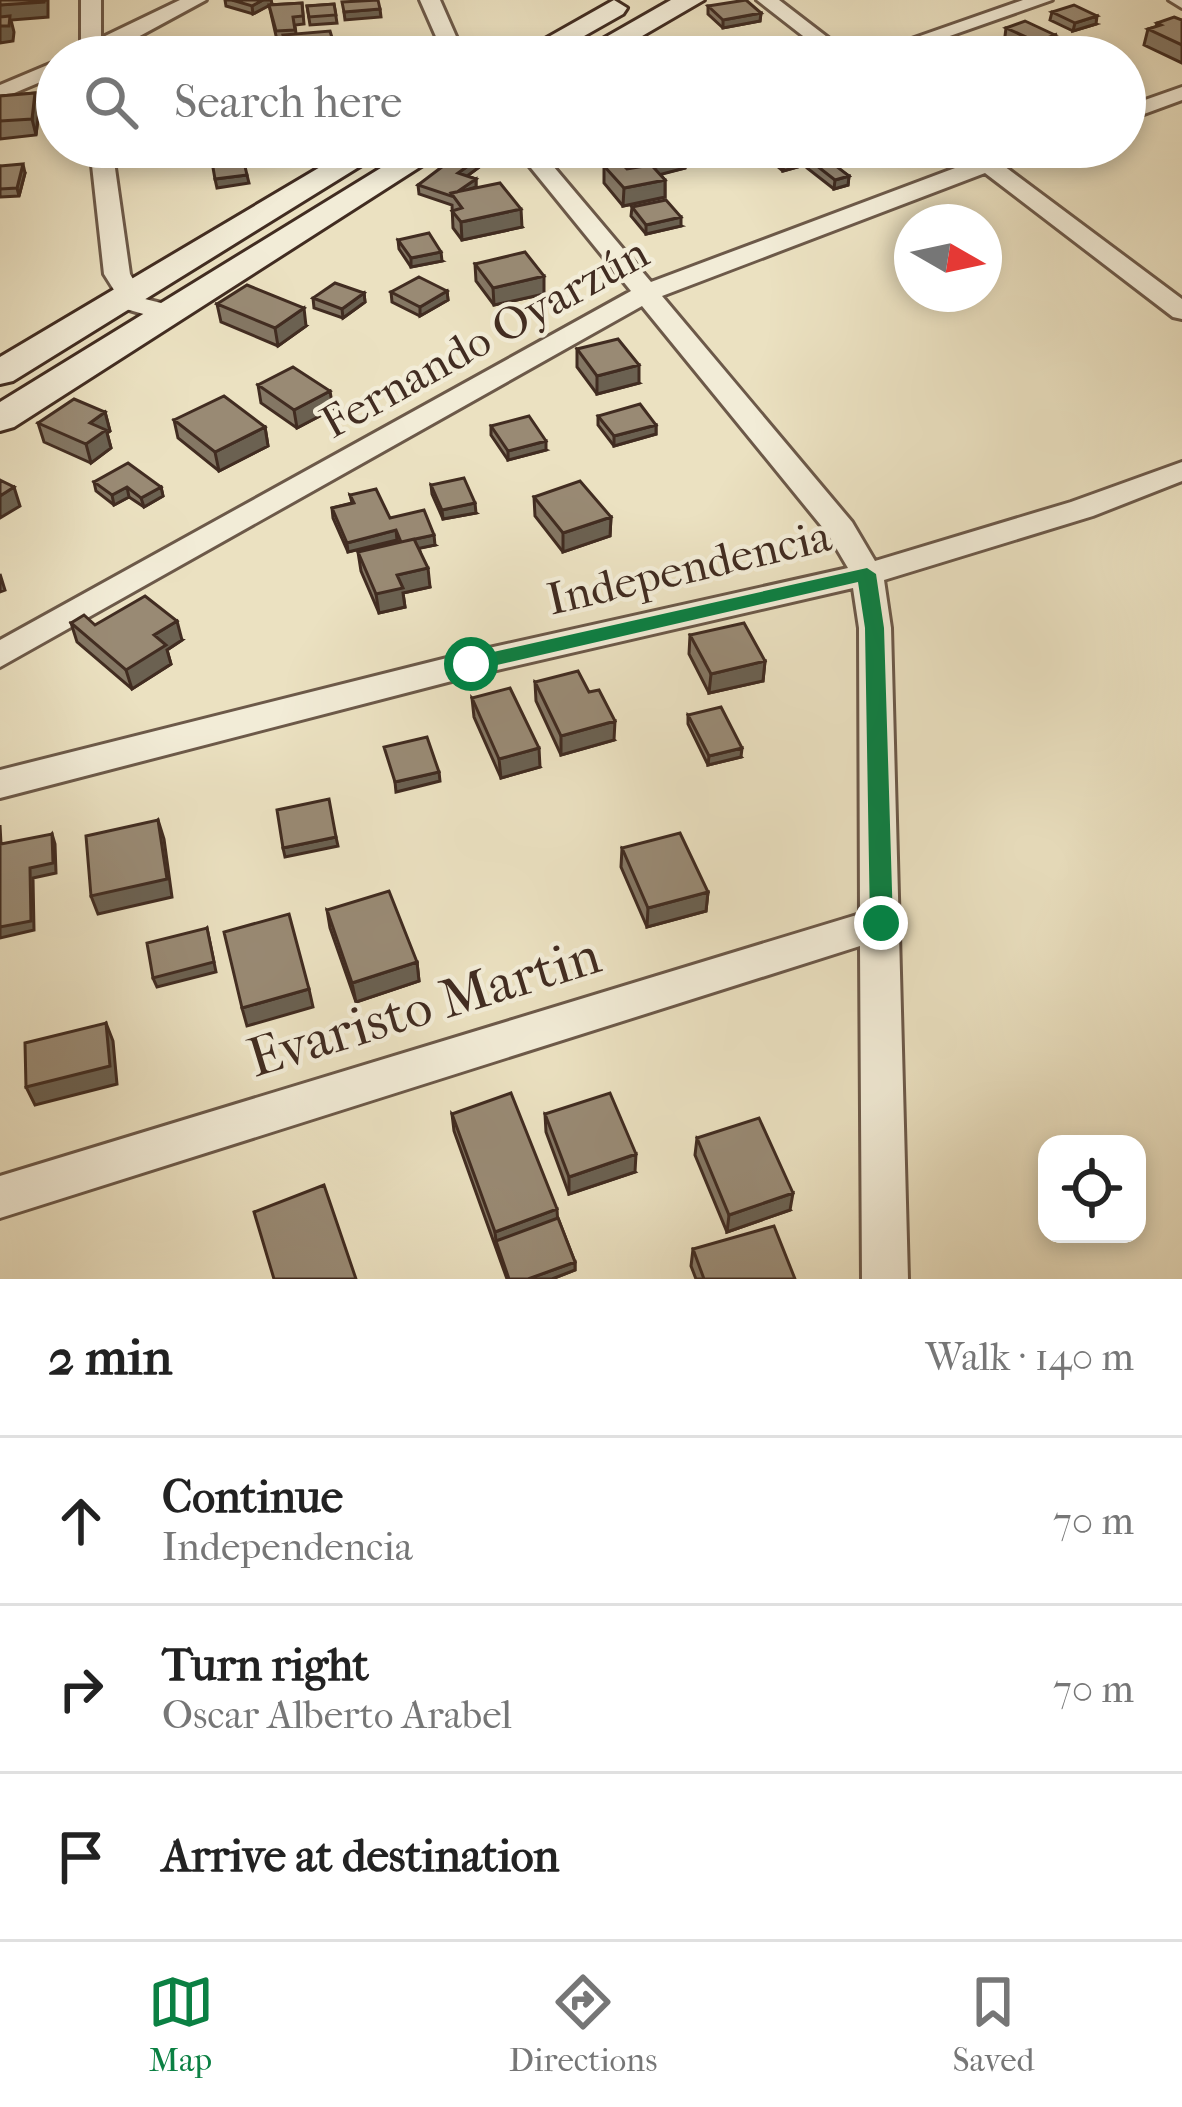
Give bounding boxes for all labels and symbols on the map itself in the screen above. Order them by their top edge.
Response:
north arrow [894,204,1002,312]
street label: Fernando Oyarzún [312,226,658,450]
street label: Independencia [542,509,837,626]
route start [444,637,498,691]
route end [854,896,908,950]
street label: Evaristo Martin [240,924,608,1090]

